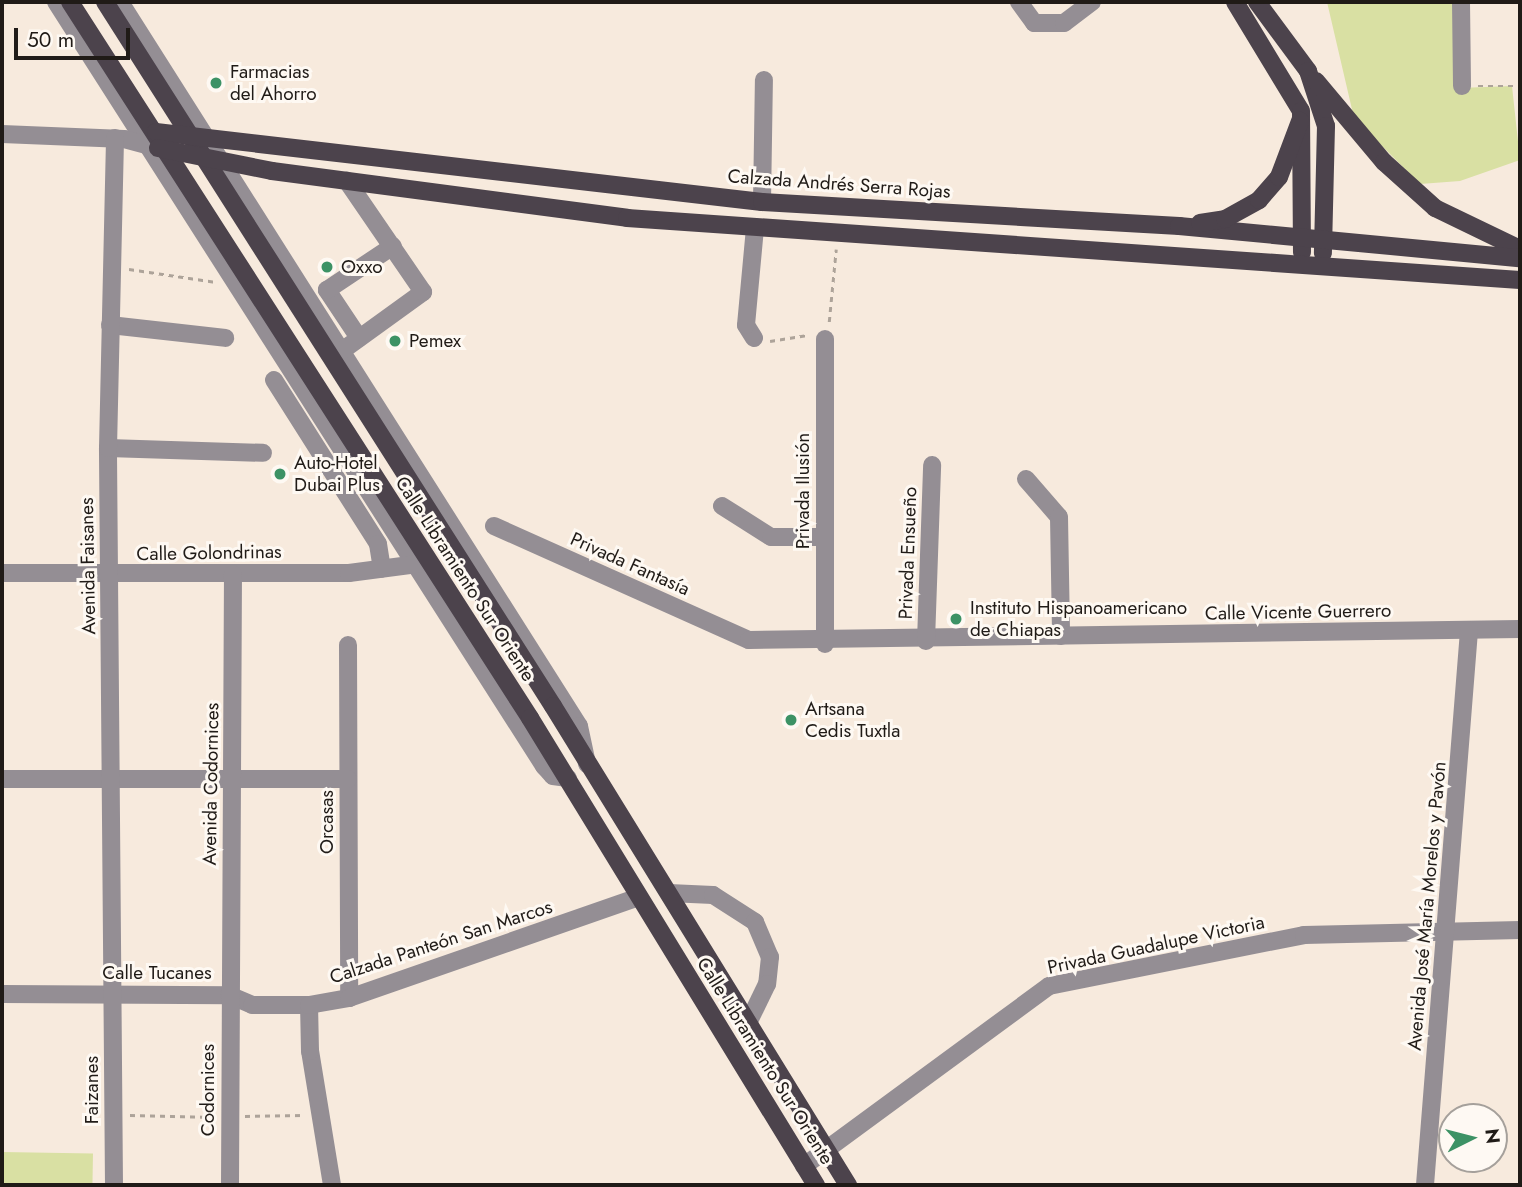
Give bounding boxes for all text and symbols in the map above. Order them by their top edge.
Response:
scale bar [18,14,133,58]
text: 50 m [27,25,74,55]
place label: Farmacias del Ahorro [230,61,317,105]
marker: Farmacias del Ahorro [208,75,224,91]
street label: Calzada Andrés Serra Rojas [727,165,951,203]
place label: Oxxo [341,256,383,278]
marker: Oxxo [319,259,335,275]
place label: Pemex [409,330,461,352]
marker: Pemex [387,333,403,349]
street label: Privada Ilusión [792,433,814,549]
place label: Auto-Hotel Dubai Plus [294,452,380,496]
marker: Auto-Hotel Dubai Plus [272,466,288,482]
street label: Calle Libramiento Sur Oriente [390,472,540,686]
street label: Privada Ensueño [894,486,922,620]
street label: Avenida Faisanes [75,497,101,635]
street label: Privada Fantasía [567,528,693,600]
street label: Calle Golondrinas [136,540,282,566]
place label: Instituto Hispanoamericano de Chiapas [970,597,1187,641]
street label: Calle Vicente Guerrero [1205,599,1391,625]
marker: Instituto Hispanoamericano de Chiapas [948,611,964,627]
place label: Artsana Cedis Tuxtla [805,698,900,742]
street label: Avenida Codornices [198,703,224,865]
marker: Artsana Cedis Tuxtla [783,712,799,728]
street label: Avenida José María Morelos y Pavón [1403,760,1451,1052]
street label: Orcasas [316,790,338,854]
street label: Calzada Panteón San Marcos [327,895,555,989]
street label: Privada Guadalupe Victoria [1045,911,1267,979]
street label: Calle Libramiento Sur Oriente [692,953,838,1169]
street label: Calle Tucanes [102,962,212,984]
street label: Codornices [197,1044,219,1136]
street label: Faizanes [81,1056,103,1124]
north arrow [1438,1103,1508,1173]
text: N [1478,1127,1507,1145]

